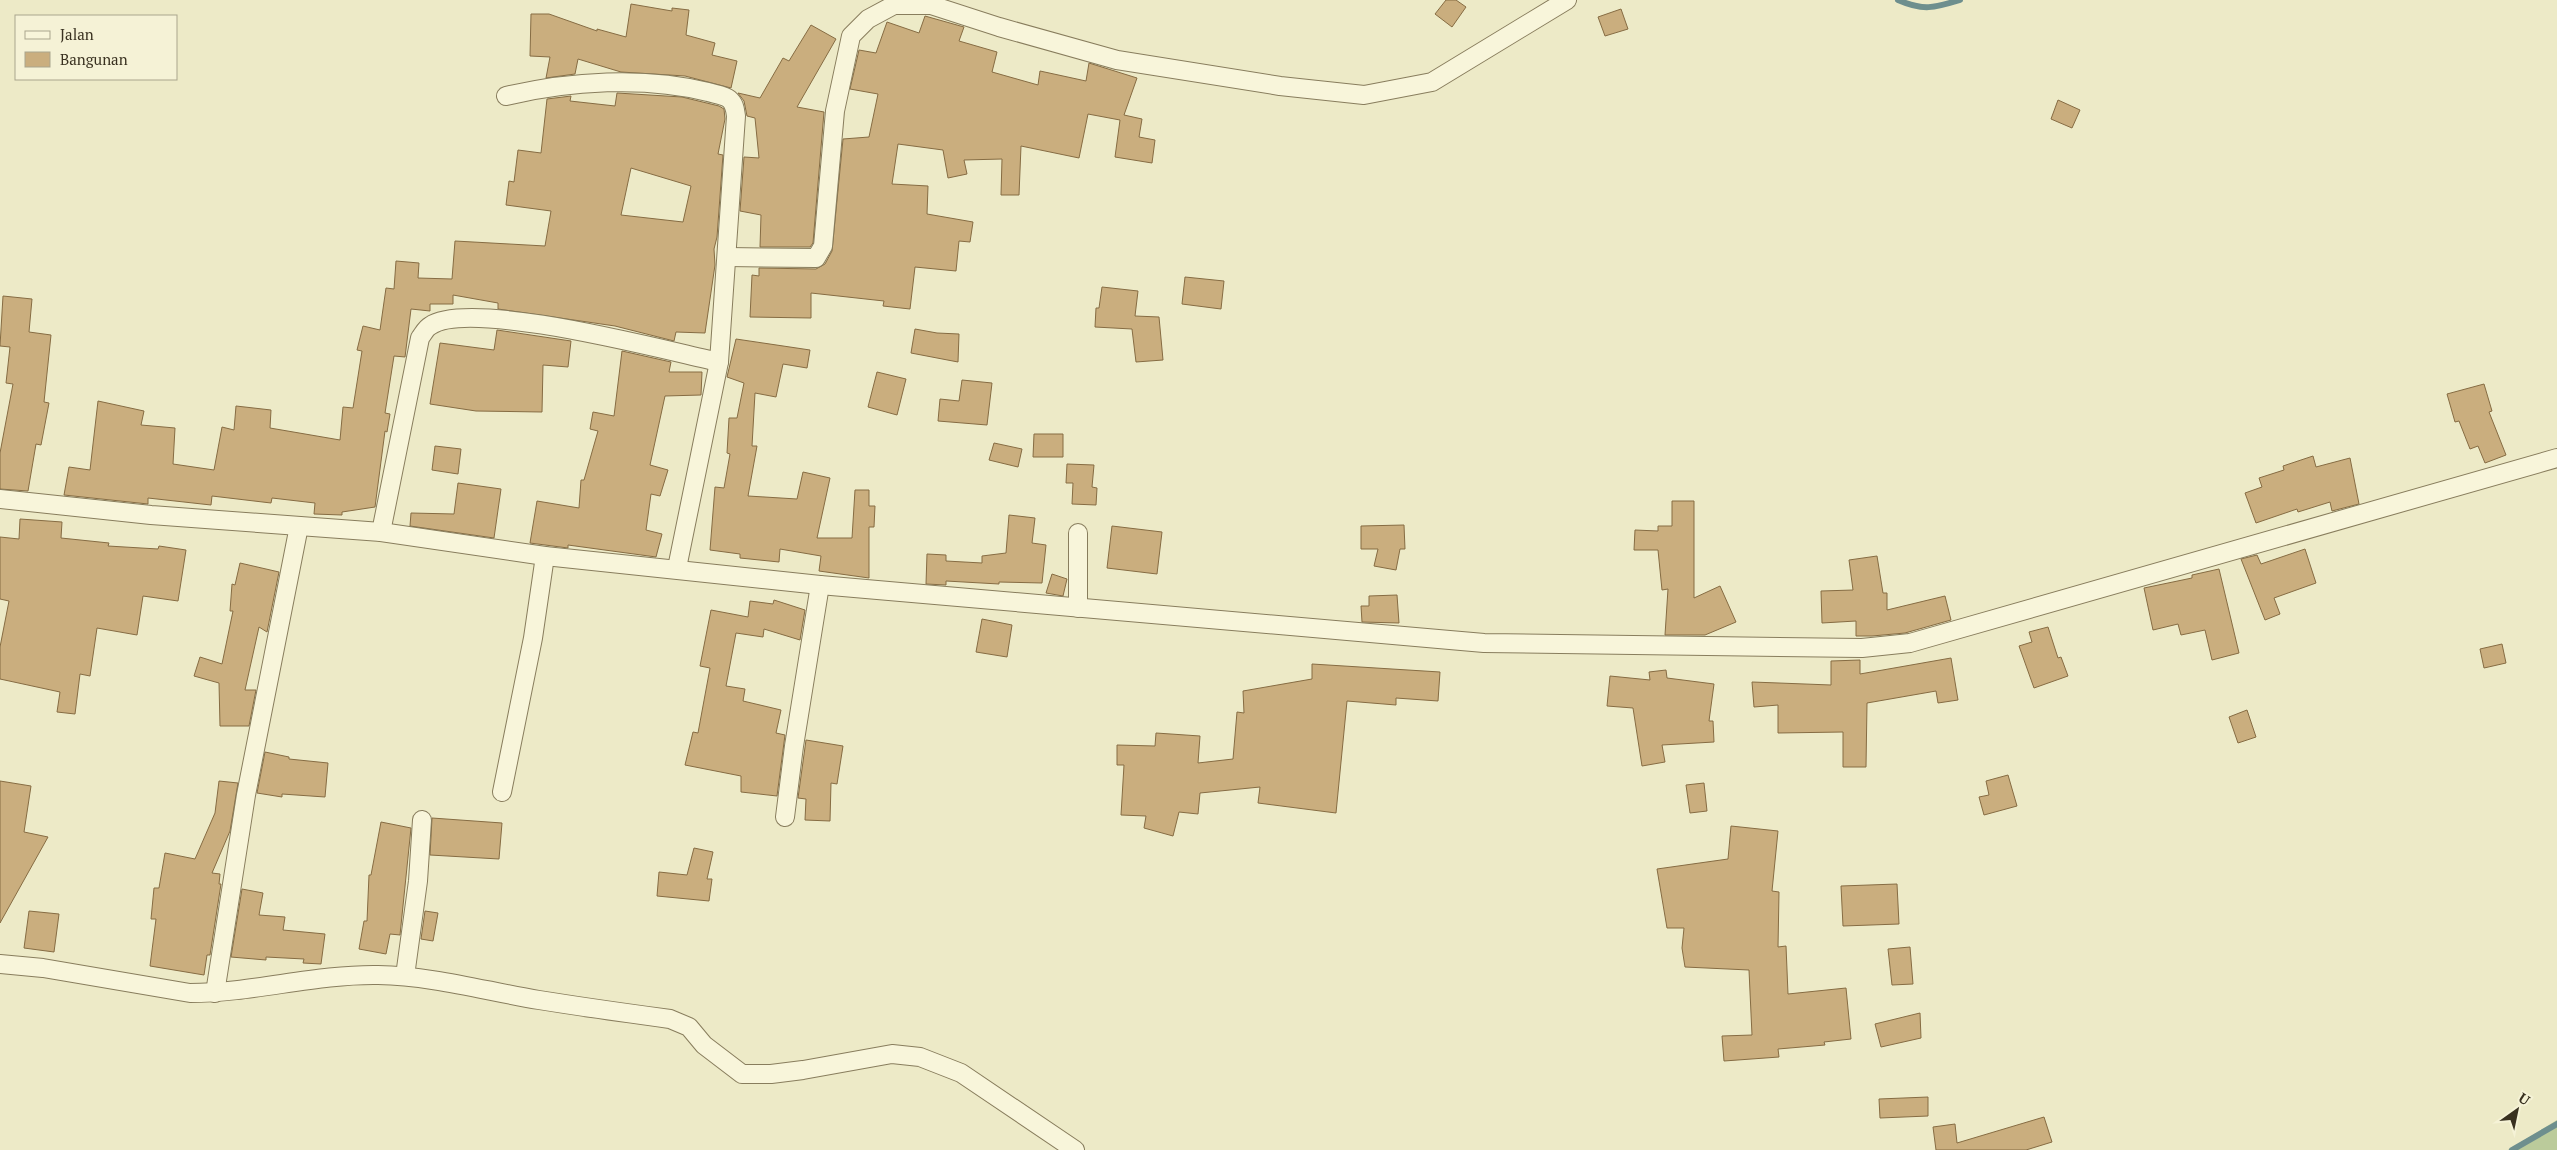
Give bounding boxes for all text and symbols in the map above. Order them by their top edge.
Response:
legend [15,15,178,80]
text: Jalan [60,24,94,44]
text: Bangunan [60,49,128,69]
north arrow [2492,1085,2542,1135]
text: U [2515,1088,2534,1109]

